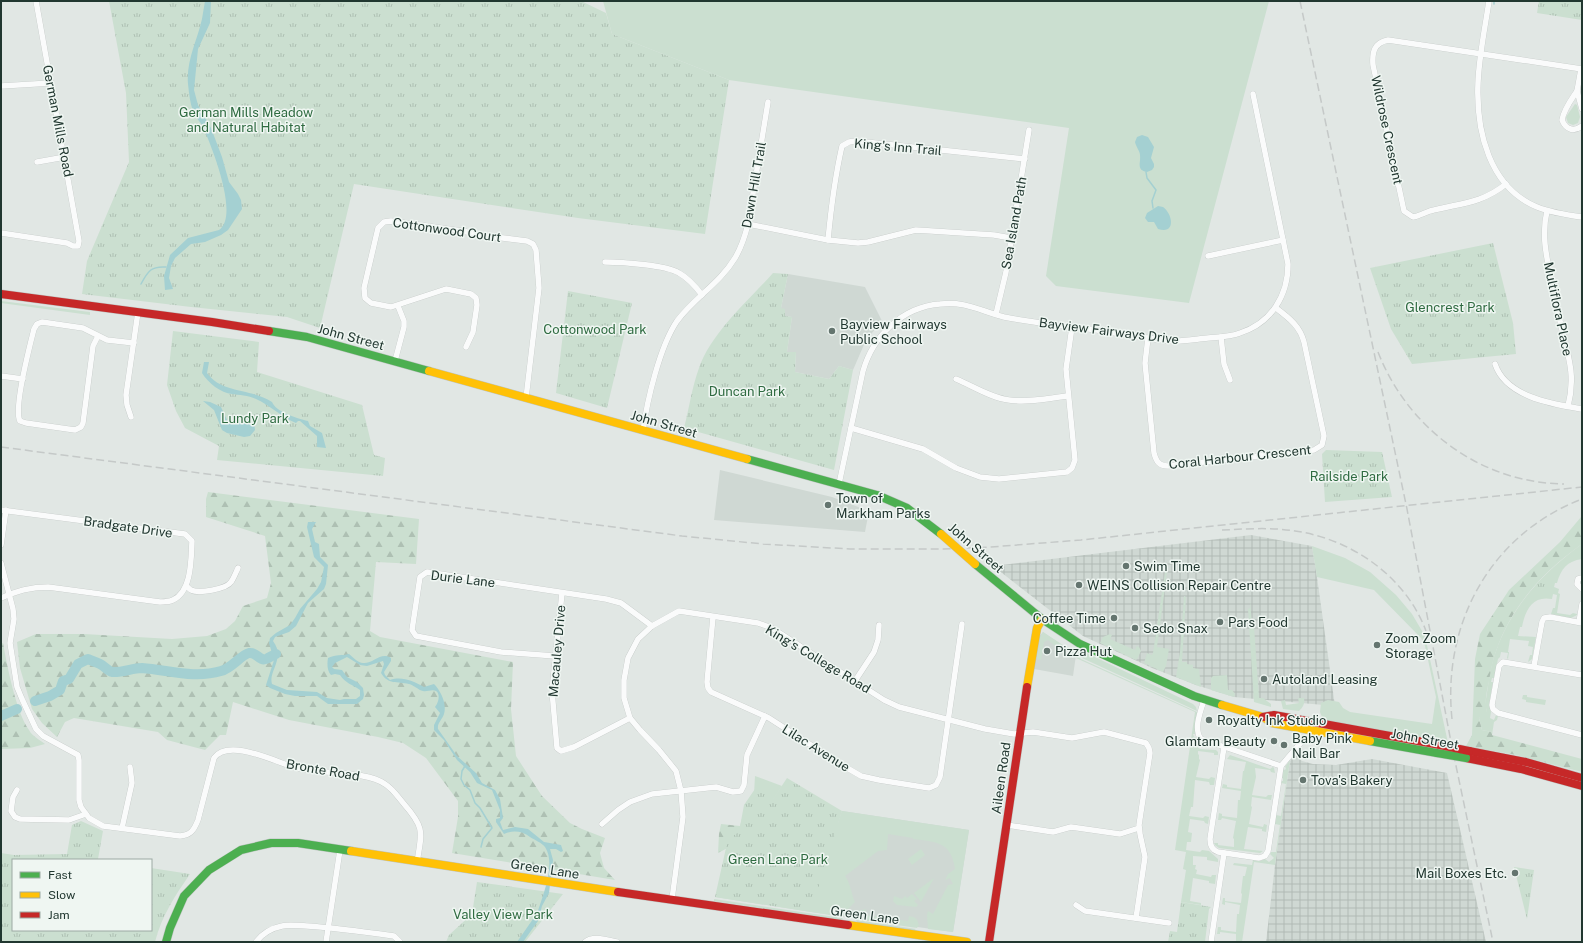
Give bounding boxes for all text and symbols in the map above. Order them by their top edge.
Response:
street label: German Mills Road [40,64,76,178]
street label: Wildrose Crescent [1368,74,1406,186]
park label: German Mills Meadow and Natural Habitat [179,105,313,135]
street label: King's Inn Trail [853,136,943,158]
street label: Dawn Hill Trail [739,141,769,229]
street label: Sea Island Path [998,176,1030,270]
street label: Cottonwood Court [392,215,502,245]
street label: Multiflora Place [1541,261,1575,357]
park label: Glencrest Park [1405,300,1495,315]
street label: Bayview Fairways Drive [1038,315,1180,347]
place label: Bayview Fairways Public School [840,317,947,347]
street label: John Street [316,321,386,353]
park label: Cottonwood Park [543,322,647,337]
marker: Bayview Fairways Public School [827,326,837,336]
park label: Duncan Park [709,384,785,399]
street label: John Street [629,407,699,441]
park label: Lundy Park [221,411,289,426]
street label: Coral Harbour Crescent [1168,442,1312,472]
park label: Railside Park [1310,469,1388,484]
place label: Town of Markham Parks [836,491,930,521]
marker: Town of Markham Parks [823,500,833,510]
street label: Bradgate Drive [83,513,173,541]
street label: John Street [945,520,1007,576]
place label: Swim Time [1134,559,1200,574]
marker: Swim Time [1121,561,1131,571]
street label: Durie Lane [430,568,496,590]
place label: WEINS Collision Repair Centre [1087,578,1271,593]
marker: WEINS Collision Repair Centre [1074,580,1084,590]
street label: Macauley Drive [545,604,569,698]
place label: Coffee Time [1033,611,1106,626]
marker: Coffee Time [1109,613,1119,623]
place label: Pars Food [1228,615,1288,630]
marker: Pars Food [1215,617,1225,627]
place label: Sedo Snax [1143,621,1208,636]
street label: King's College Road [763,622,873,696]
marker: Sedo Snax [1130,623,1140,633]
place label: Zoom Zoom Storage [1385,631,1456,661]
marker: Zoom Zoom Storage [1372,640,1382,650]
place label: Pizza Hut [1055,644,1112,659]
marker: Pizza Hut [1042,646,1052,656]
place label: Autoland Leasing [1272,672,1378,687]
marker: Autoland Leasing [1259,674,1269,684]
place label: Royalty Ink Studio [1217,713,1326,728]
marker: Royalty Ink Studio [1204,715,1214,725]
street label: Lilac Avenue [780,721,852,775]
street label: John Street [1390,726,1460,752]
place label: Baby Pink Nail Bar [1292,731,1352,761]
place label: Glamtam Beauty [1165,734,1266,749]
marker: Glamtam Beauty [1269,736,1279,746]
marker: Baby Pink Nail Bar [1279,740,1289,750]
street label: Aileen Road [989,741,1013,815]
street label: Bronte Road [285,756,361,784]
place label: Tova's Bakery [1311,773,1392,788]
marker: Tova's Bakery [1298,775,1308,785]
park label: Green Lane Park [728,852,828,867]
street label: Green Lane [510,856,580,882]
legend [12,859,152,931]
place label: Mail Boxes Etc. [1416,866,1507,881]
text: Fast [48,868,73,882]
marker: Mail Boxes Etc. [1510,868,1520,878]
text: Slow [48,888,76,902]
street label: Green Lane [830,903,900,927]
park label: Valley View Park [453,907,553,922]
text: Jam [48,908,70,922]

